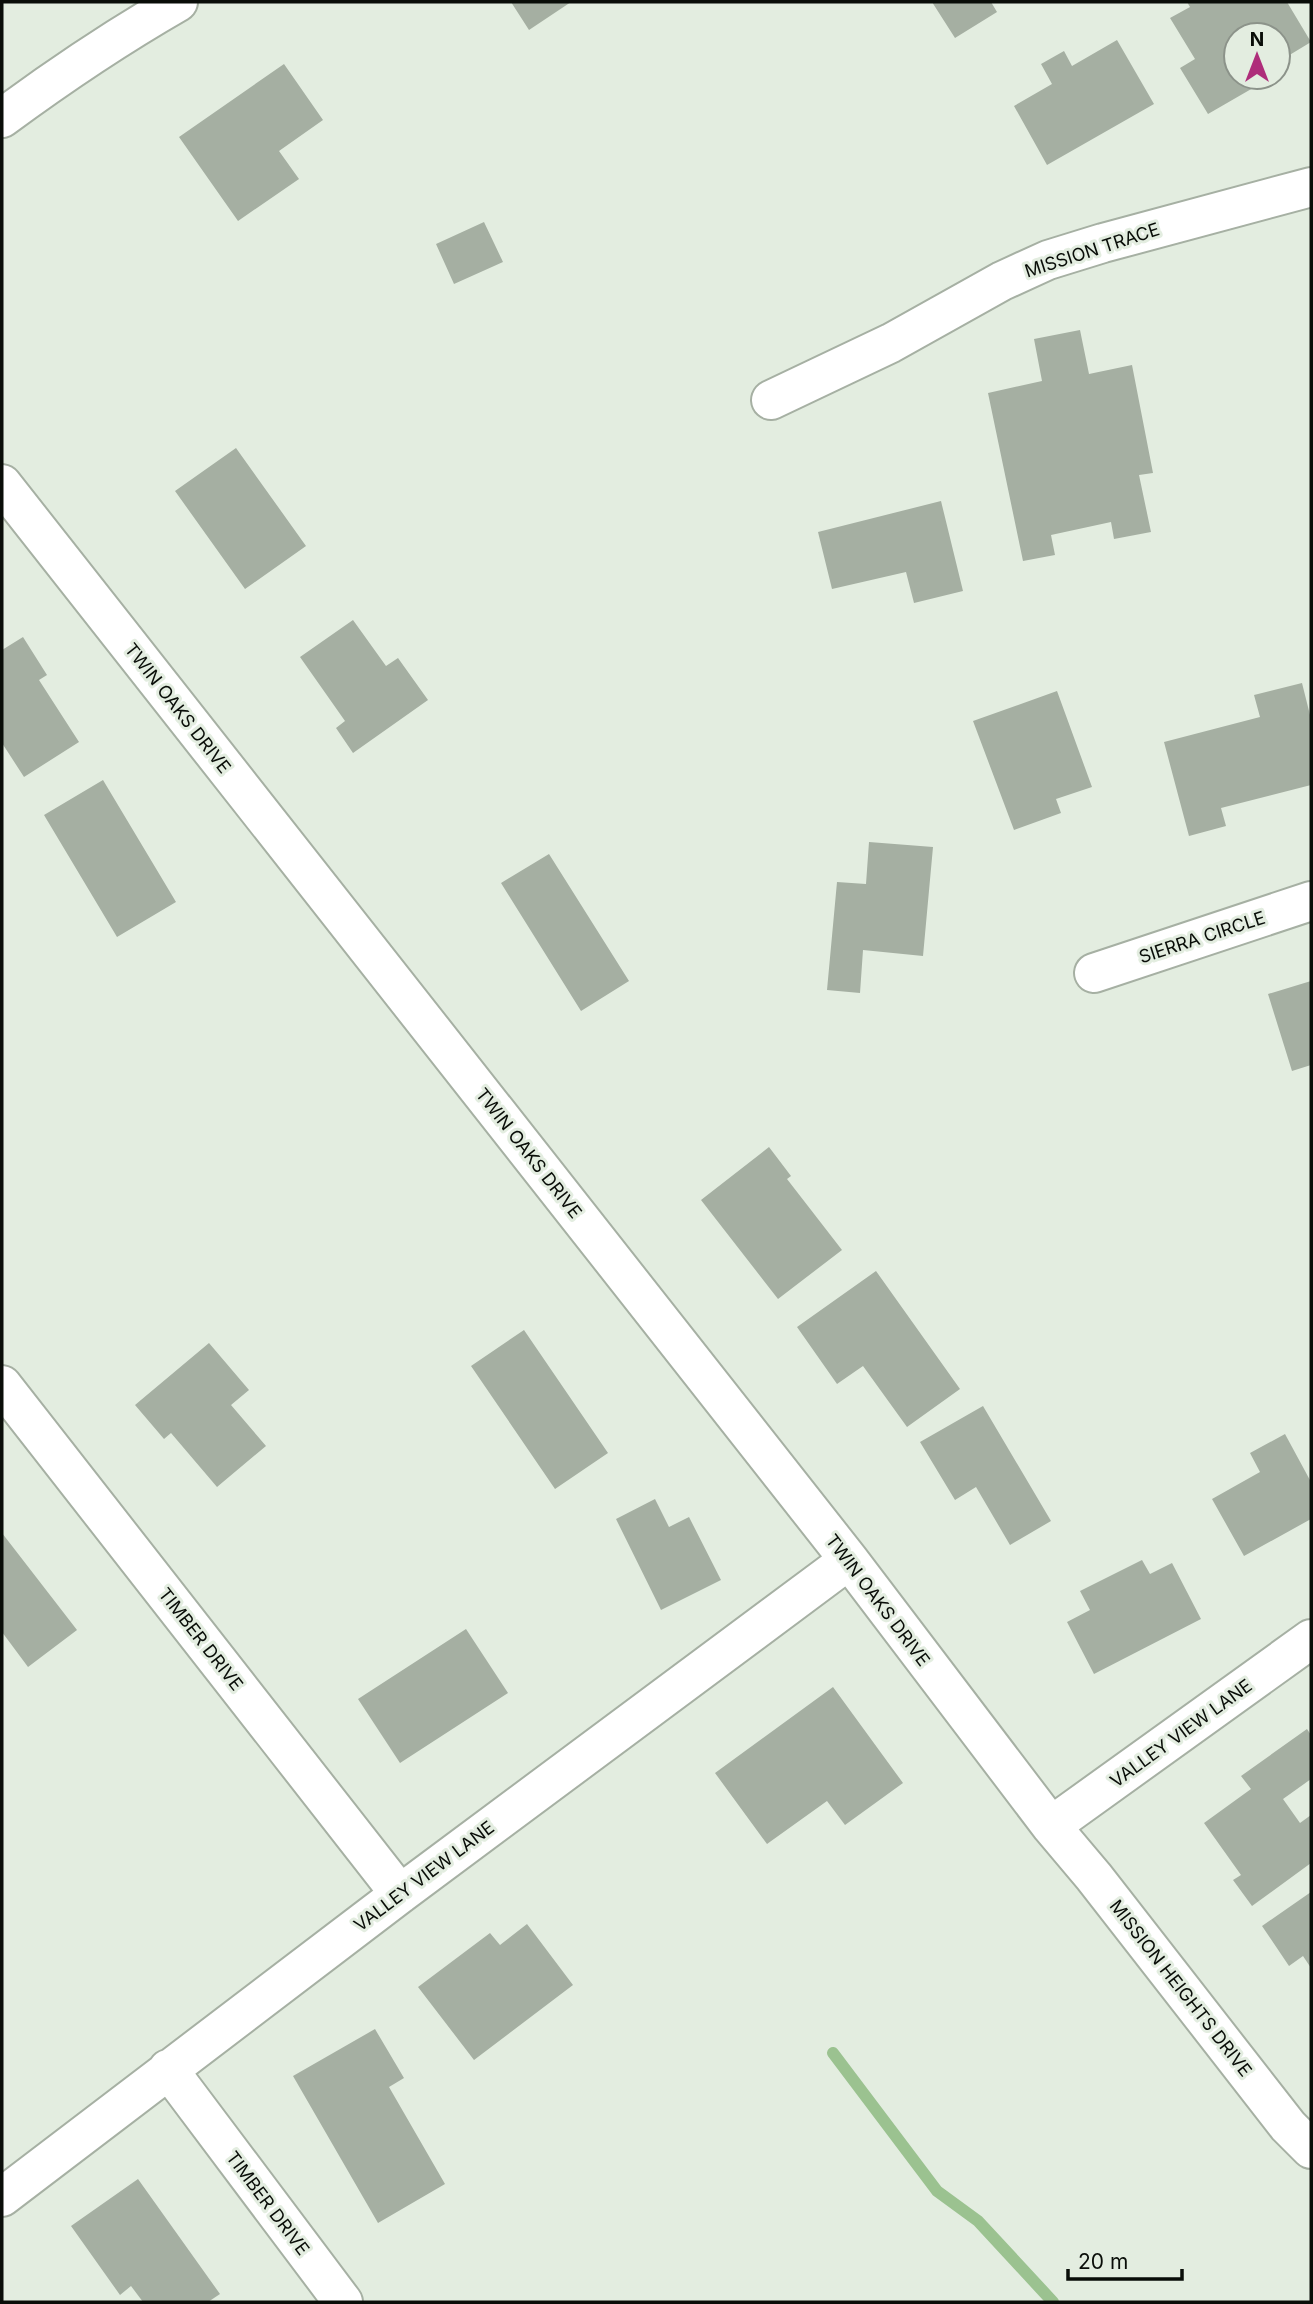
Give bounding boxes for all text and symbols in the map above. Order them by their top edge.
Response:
north arrow [1222,21,1292,91]
text: N [1250,28,1264,51]
street label: MISSION TRACE [1022,218,1162,282]
street label: TWIN OAKS DRIVE [121,639,235,777]
street label: SIERRA CIRCLE [1136,907,1268,967]
street label: TWIN OAKS DRIVE [472,1084,586,1222]
street label: TWIN OAKS DRIVE [822,1530,934,1670]
street label: TIMBER DRIVE [154,1583,248,1695]
street label: VALLEY VIEW LANE [1106,1675,1256,1791]
street label: VALLEY VIEW LANE [350,1816,498,1936]
street label: MISSION HEIGHTS DRIVE [1106,1896,1256,2080]
street label: TIMBER DRIVE [222,2147,314,2259]
scale bar [1068,2238,1182,2282]
text: 20 m [1078,2249,1128,2274]

